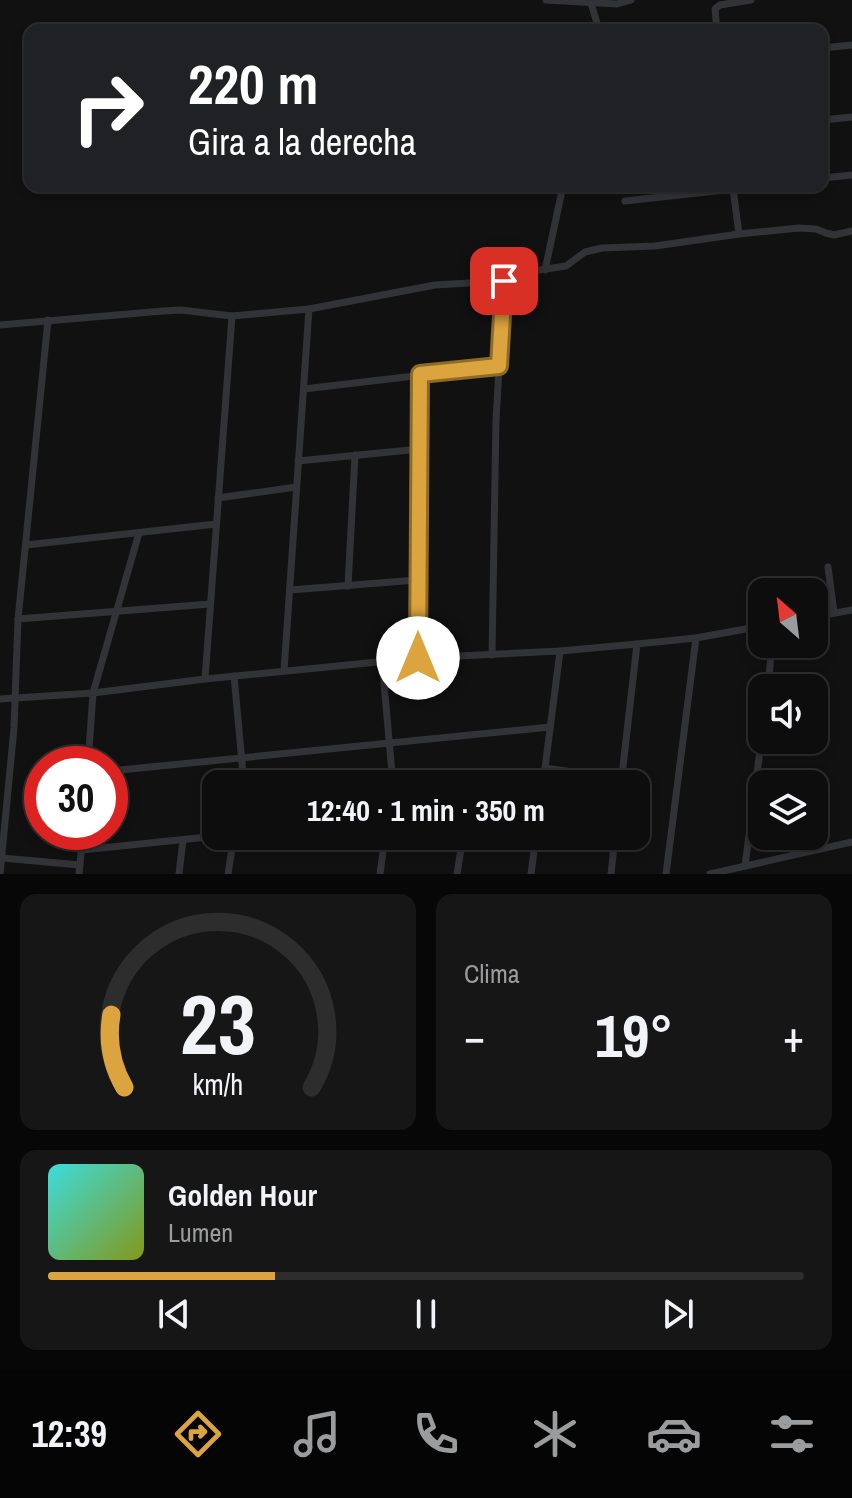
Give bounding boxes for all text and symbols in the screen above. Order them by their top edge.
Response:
text: 220 m [188,46,318,121]
icon: right [56,56,160,160]
text: Gira a la derecha [188,118,416,166]
pin [470,247,538,315]
icon: arrive [482,259,526,303]
north arrow [748,578,828,658]
map controls [748,578,828,850]
position arrow [376,616,460,700]
button: sound [748,674,828,754]
speed limit sign: 30 [24,746,128,850]
button: layers [748,770,828,850]
text: 12:40 · 1 min · 350 m [307,790,545,830]
text: Clima [464,956,520,991]
text: 23 [180,968,256,1080]
text: 19° [595,995,673,1076]
text: − [464,1006,485,1066]
text: + [783,1006,804,1066]
text: km/h [193,1065,243,1104]
text: Golden Hour [168,1175,317,1215]
text: Lumen [168,1215,233,1250]
icon: previous [152,1292,196,1336]
icon: pause [404,1292,448,1336]
icon: next [656,1292,700,1336]
icon: directions [170,1406,226,1462]
icon: music [289,1406,345,1462]
icon: phone [408,1406,464,1462]
icon: climate [527,1406,583,1462]
icon: car [646,1406,702,1462]
icon: filters [764,1406,820,1462]
text: 12:39 [31,1410,107,1458]

